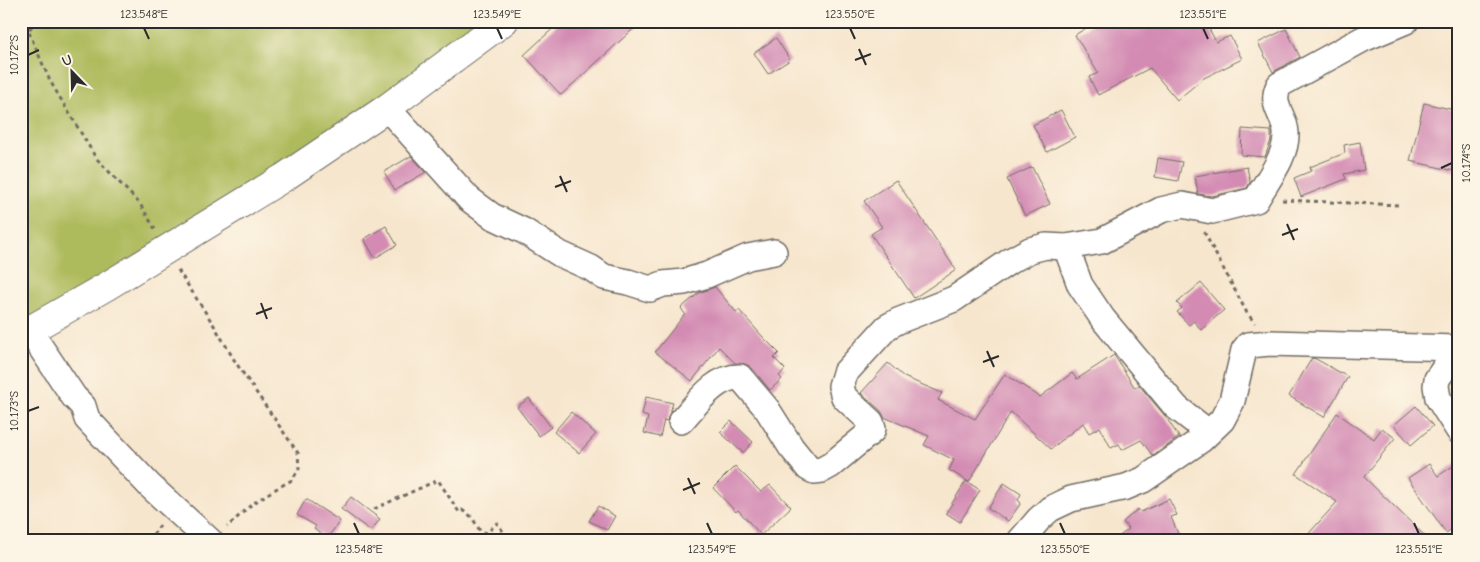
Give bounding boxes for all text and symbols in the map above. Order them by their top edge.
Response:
text: 123.548°E [120,7,168,21]
text: 123.549°E [473,7,521,21]
text: 123.550°E [825,7,875,21]
text: 123.551°E [1180,7,1226,21]
text: 10.172°S [7,35,21,75]
north arrow [48,48,98,98]
text: U [59,51,75,70]
text: 10.174°S [1459,143,1473,182]
text: 10.173°S [7,391,21,431]
text: 123.548°E [335,542,383,556]
text: 123.549°E [688,542,736,556]
text: 123.550°E [1040,542,1090,556]
text: 123.551°E [1396,542,1442,556]

